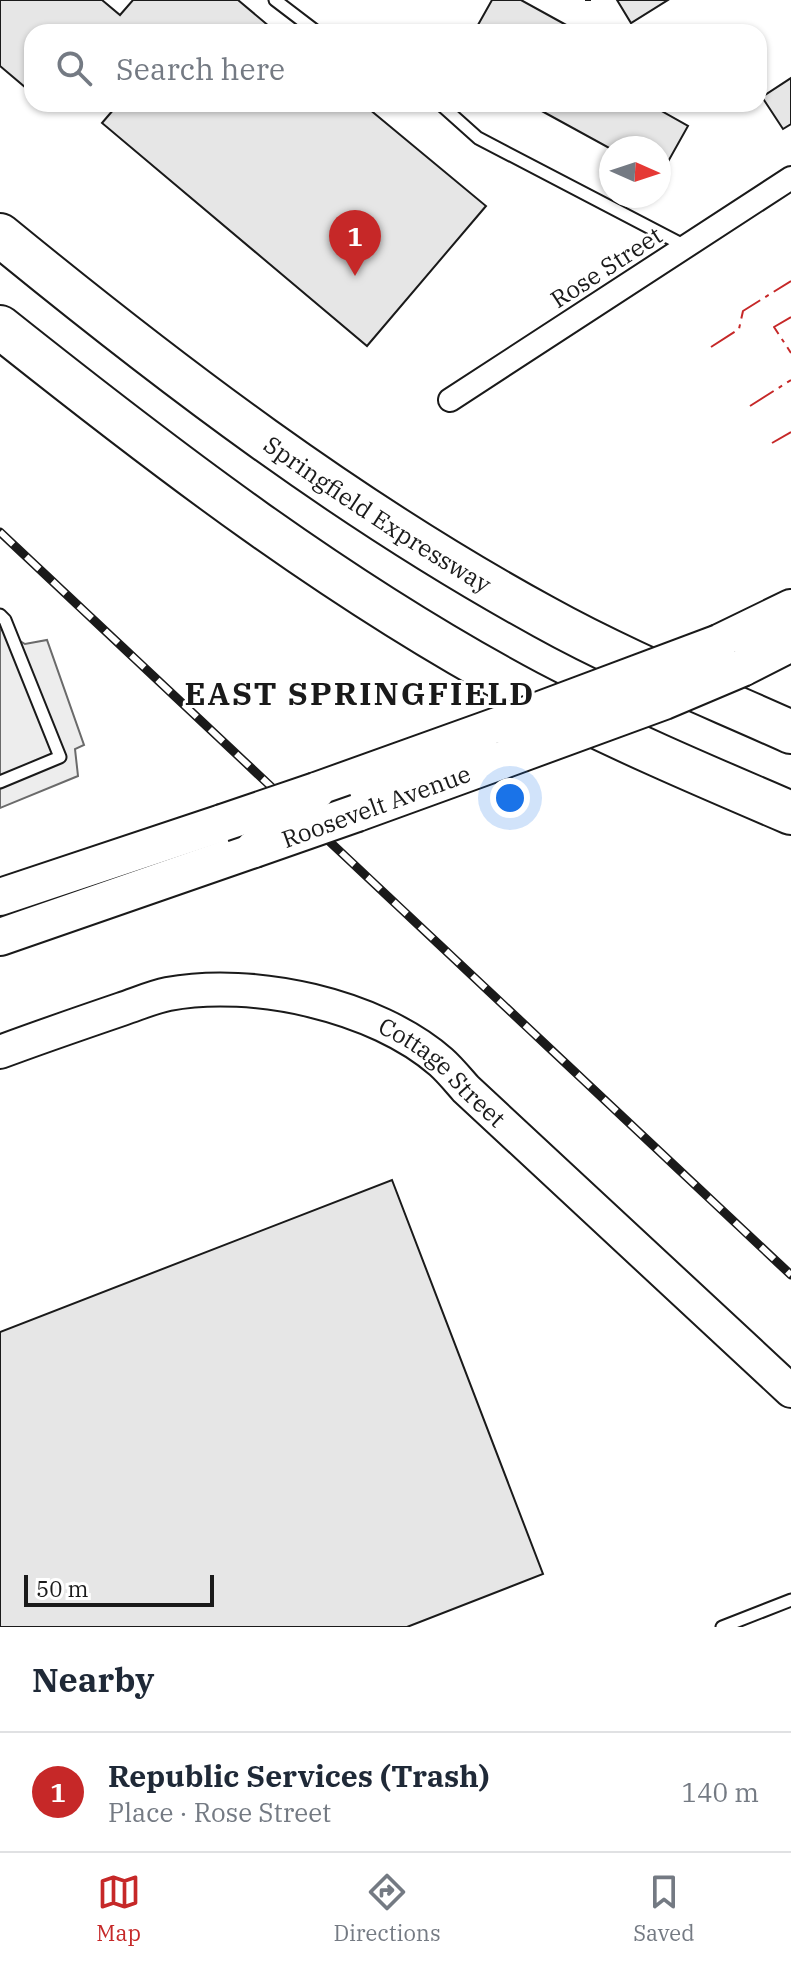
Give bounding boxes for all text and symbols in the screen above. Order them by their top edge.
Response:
search box [24,24,767,112]
icon: search [52,46,96,90]
text: Search here [116,49,285,88]
north arrow [599,136,671,208]
pin: 1 [329,210,381,276]
street label: Rose Street [544,219,668,315]
street label: Springfield Expressway [258,428,497,600]
district label: EAST SPRINGFIELD [185,672,535,714]
street label: Roosevelt Avenue [277,757,475,855]
your location [490,778,530,818]
street label: Cottage Street [373,1009,513,1134]
scale bar [24,1571,214,1607]
text: 50 m [36,1574,88,1603]
text: Nearby [32,1657,154,1701]
text: Republic Services (Trash) [108,1756,489,1795]
text: 1 [50,1775,66,1809]
text: 140 m [681,1775,759,1809]
text: Place · Rose Street [108,1795,331,1829]
tab: Map [96,1870,141,1947]
tab: Directions [333,1870,441,1947]
tab: Saved [633,1870,695,1947]

